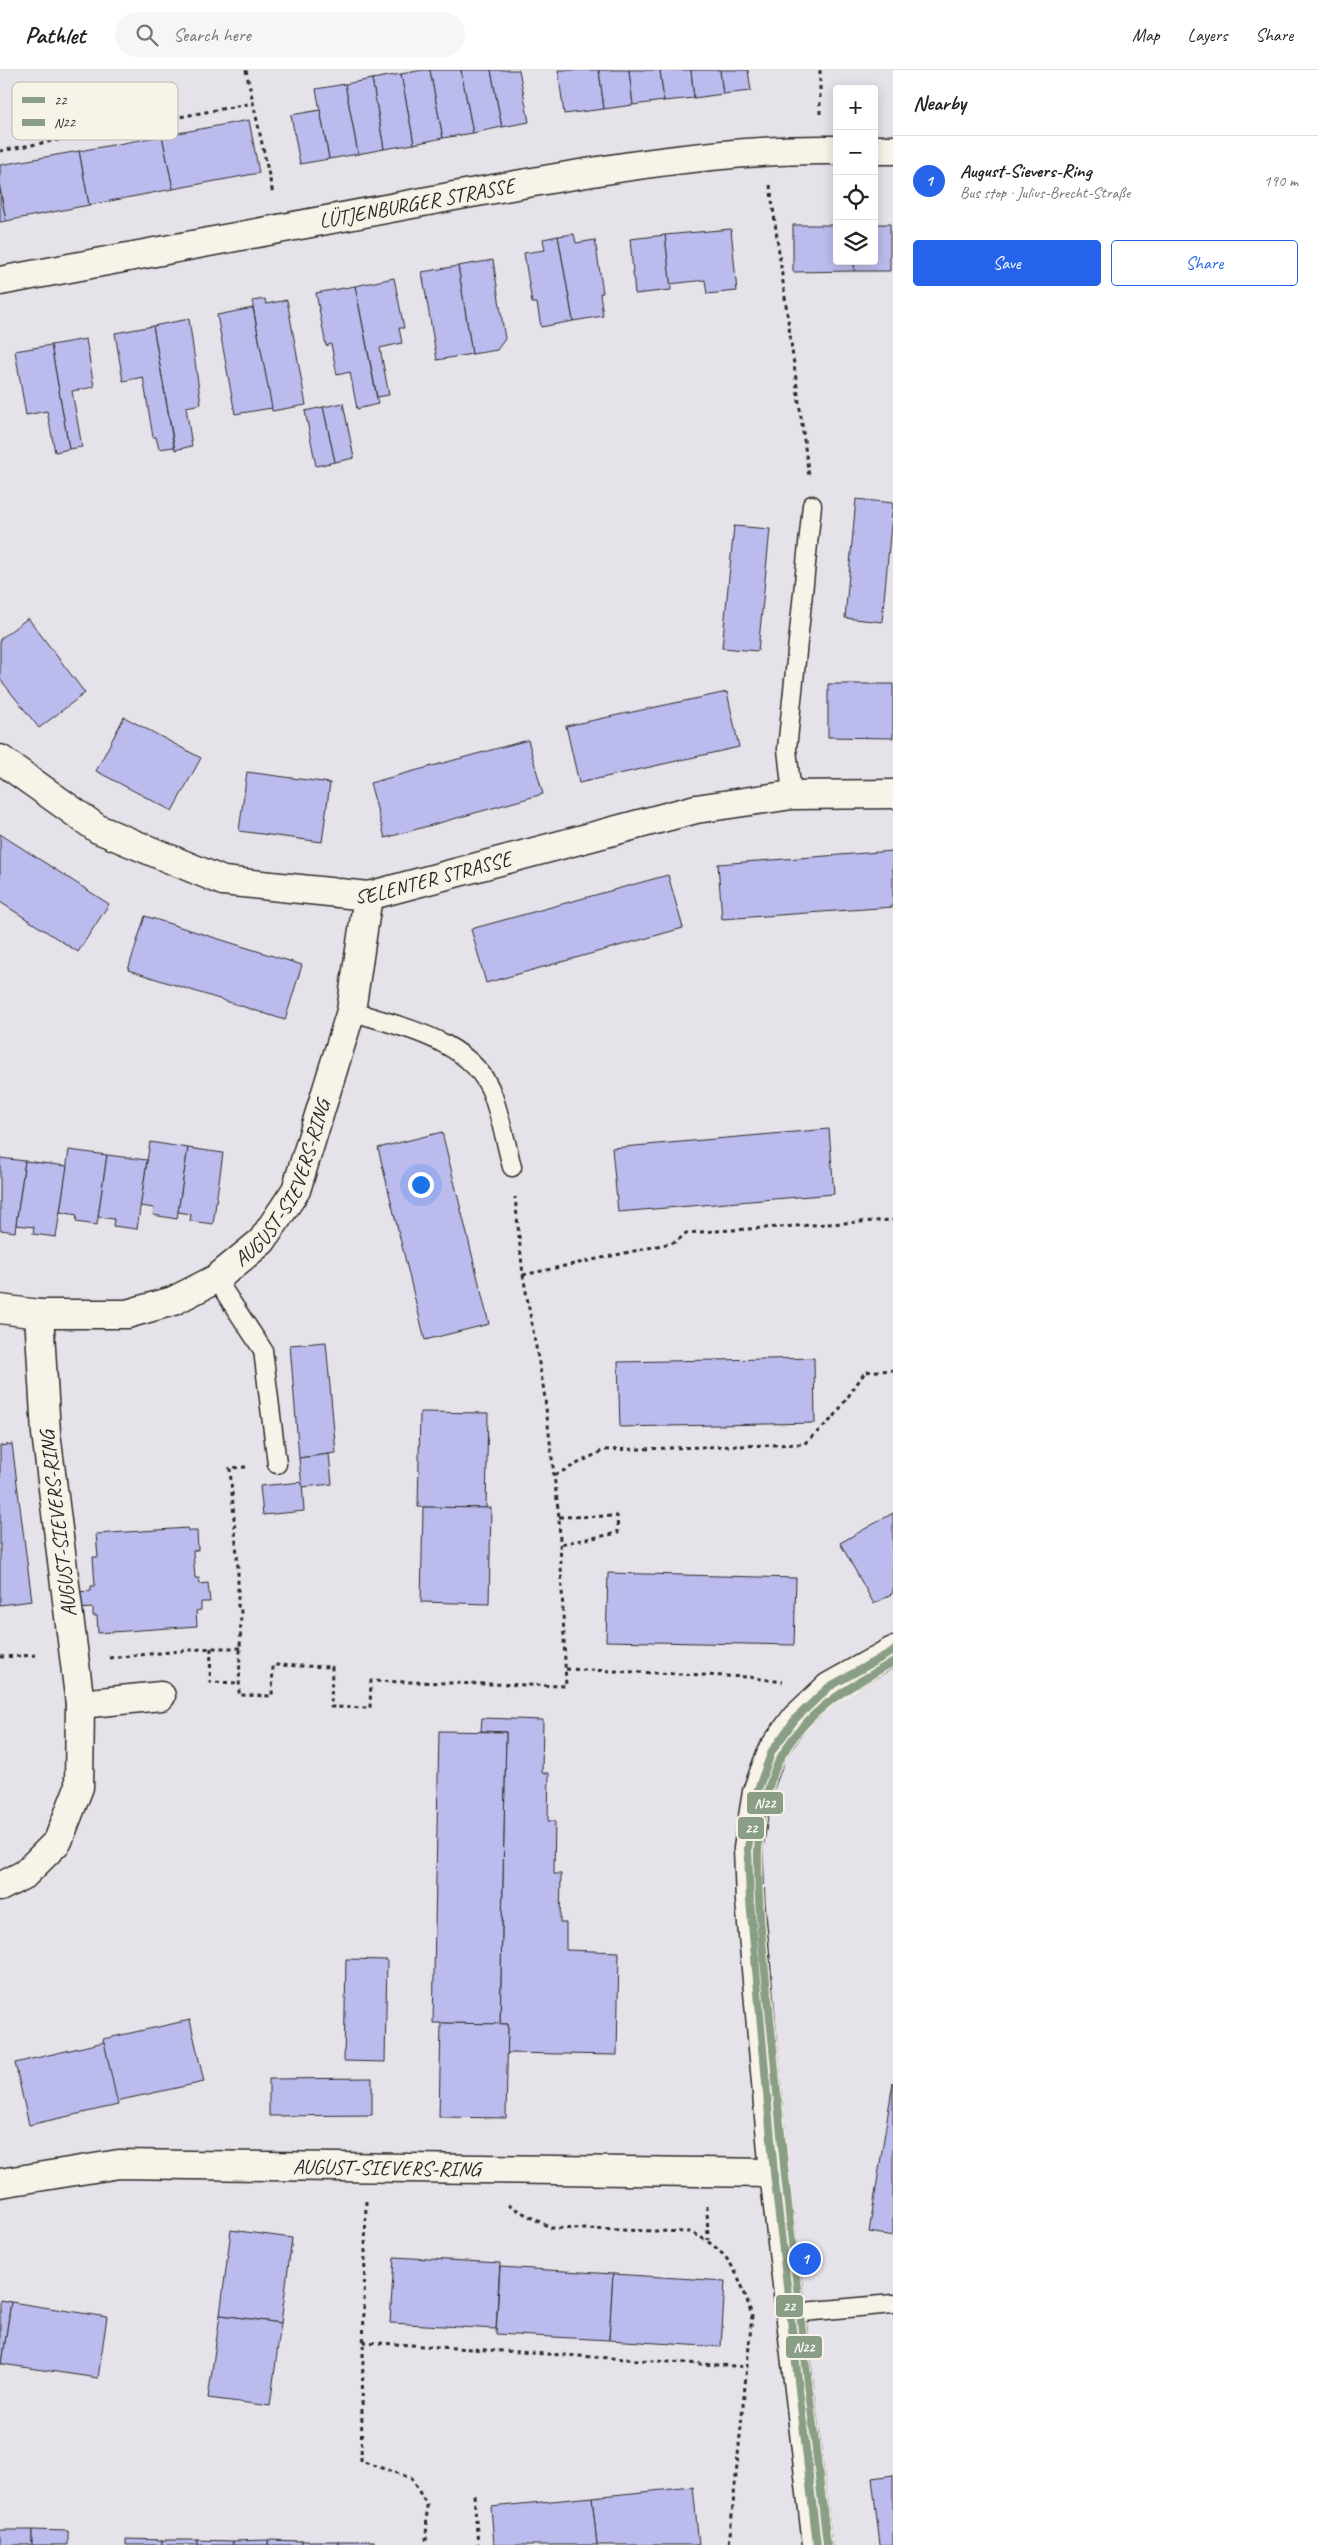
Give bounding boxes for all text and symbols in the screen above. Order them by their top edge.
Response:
search box [115,12,465,57]
text: Pathlet [25,20,85,50]
icon: search [133,21,161,49]
text: Search here [173,23,251,47]
text: Map [1132,24,1160,46]
text: Layers [1188,24,1227,46]
text: Share [1255,24,1293,46]
legend [12,82,178,140]
map controls [833,85,878,265]
button: + [833,85,878,130]
text: Nearby [913,90,966,116]
text: 22 [54,92,68,109]
text: N22 [54,114,77,131]
button: − [833,130,878,175]
text: August-Sievers-Ring [960,159,1092,183]
text: 1 [925,171,933,191]
text: 190 m [1264,171,1298,191]
street label: LÜTJENBURGER STRASSE [317,172,519,234]
button: locate [833,175,878,220]
text: Bus stop · Julius-Brecht-Straße [960,183,1130,203]
button: layers [833,220,878,265]
button: Save [913,240,1101,286]
button: Share [1111,240,1298,286]
street label: SELENTER STRASSE [354,845,516,909]
street label: AUGUST-SIEVERS-RING [228,1094,337,1272]
your location [408,1172,434,1198]
street label: AUGUST-SIEVERS-RING [33,1426,82,1619]
line badge: N22 [746,1791,784,1815]
text: N22 [754,1795,777,1812]
line badge: 22 [737,1816,765,1840]
text: 22 [745,1820,759,1837]
street label: AUGUST-SIEVERS-RING [293,2153,484,2182]
pin: 1 [789,2240,821,2278]
line badge: 22 [775,2294,804,2318]
text: 22 [783,2298,797,2315]
line badge: N22 [785,2335,823,2359]
text: N22 [793,2339,816,2356]

